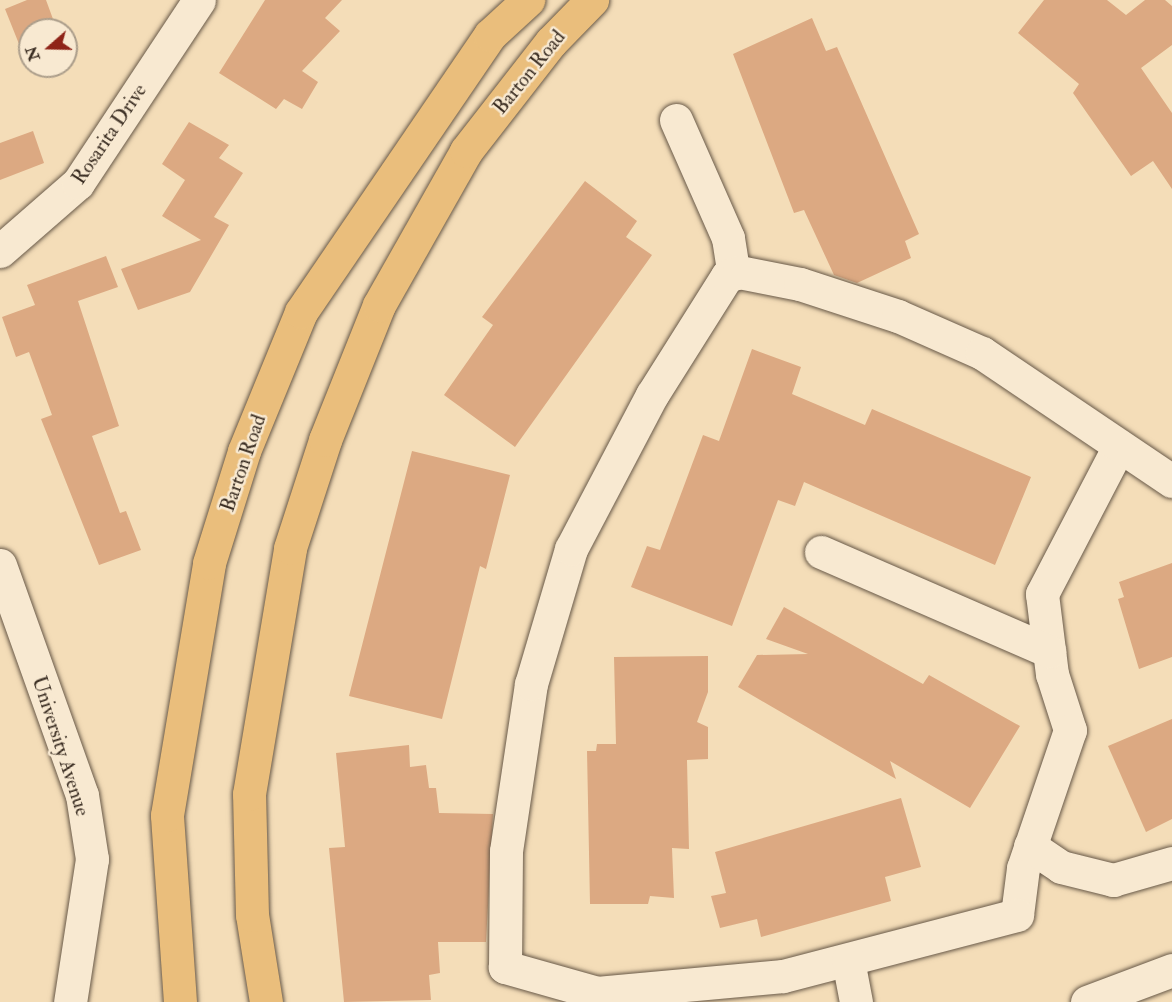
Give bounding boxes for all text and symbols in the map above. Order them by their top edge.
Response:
north arrow [18,18,78,78]
street label: Barton Road [488,25,570,119]
text: N [21,43,45,64]
street label: Rosarita Drive [67,79,151,189]
street label: Barton Road [215,411,271,515]
street label: University Avenue [27,673,95,819]

